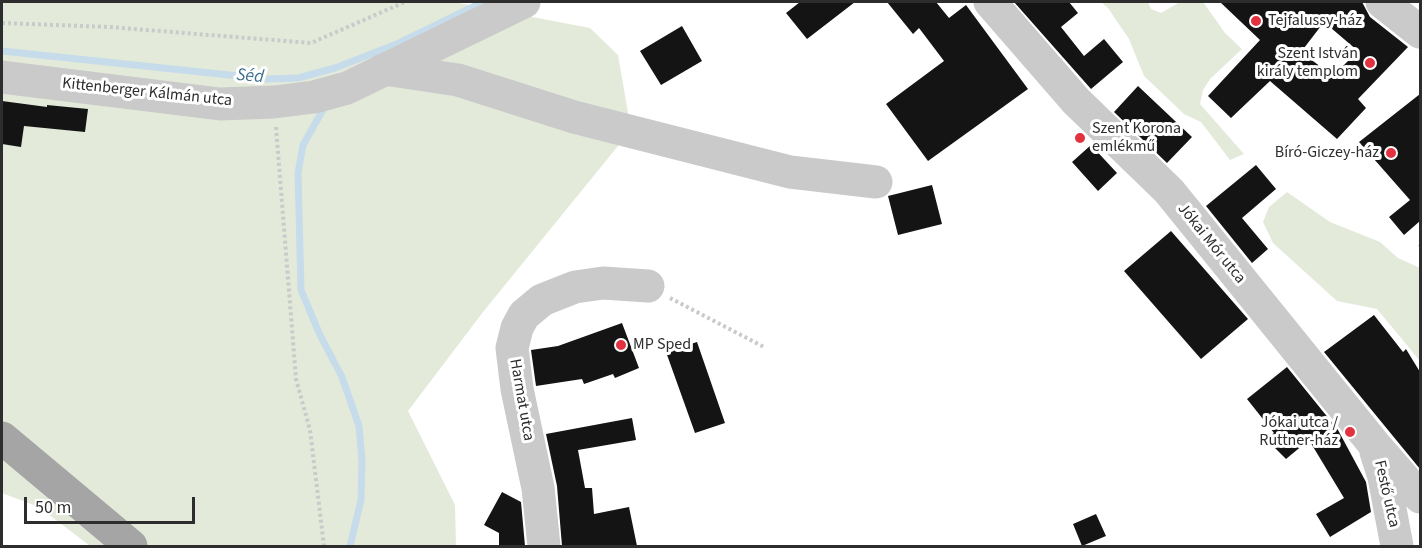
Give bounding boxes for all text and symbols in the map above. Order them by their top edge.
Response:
place label: Tejfalussy-ház [1268,11,1362,31]
marker: Tejfalussy-ház [1249,14,1263,28]
place label: Szent István király templom [1257,44,1358,82]
marker: Szent István király templom [1363,56,1377,70]
water label: Séd [235,65,265,89]
street label: Kittenberger Kálmán utca [61,75,233,111]
place label: Szent Korona emlékmű [1092,119,1181,157]
marker: Szent Korona emlékmű [1073,131,1087,145]
place label: Bíró-Giczey-ház [1275,143,1379,163]
marker: Bíró-Giczey-ház [1384,146,1398,160]
street label: Jókai Mór utca [1173,200,1249,288]
place label: MP Sped [633,335,691,355]
marker: MP Sped [614,338,628,352]
street label: Harmat utca [504,358,538,442]
place label: Jókai utca / Ruttner-ház [1259,413,1338,451]
marker: Jókai utca / Ruttner-ház [1343,425,1357,439]
street label: Festő utca [1369,459,1403,529]
scale bar [27,485,198,523]
text: 50 m [35,495,71,520]

